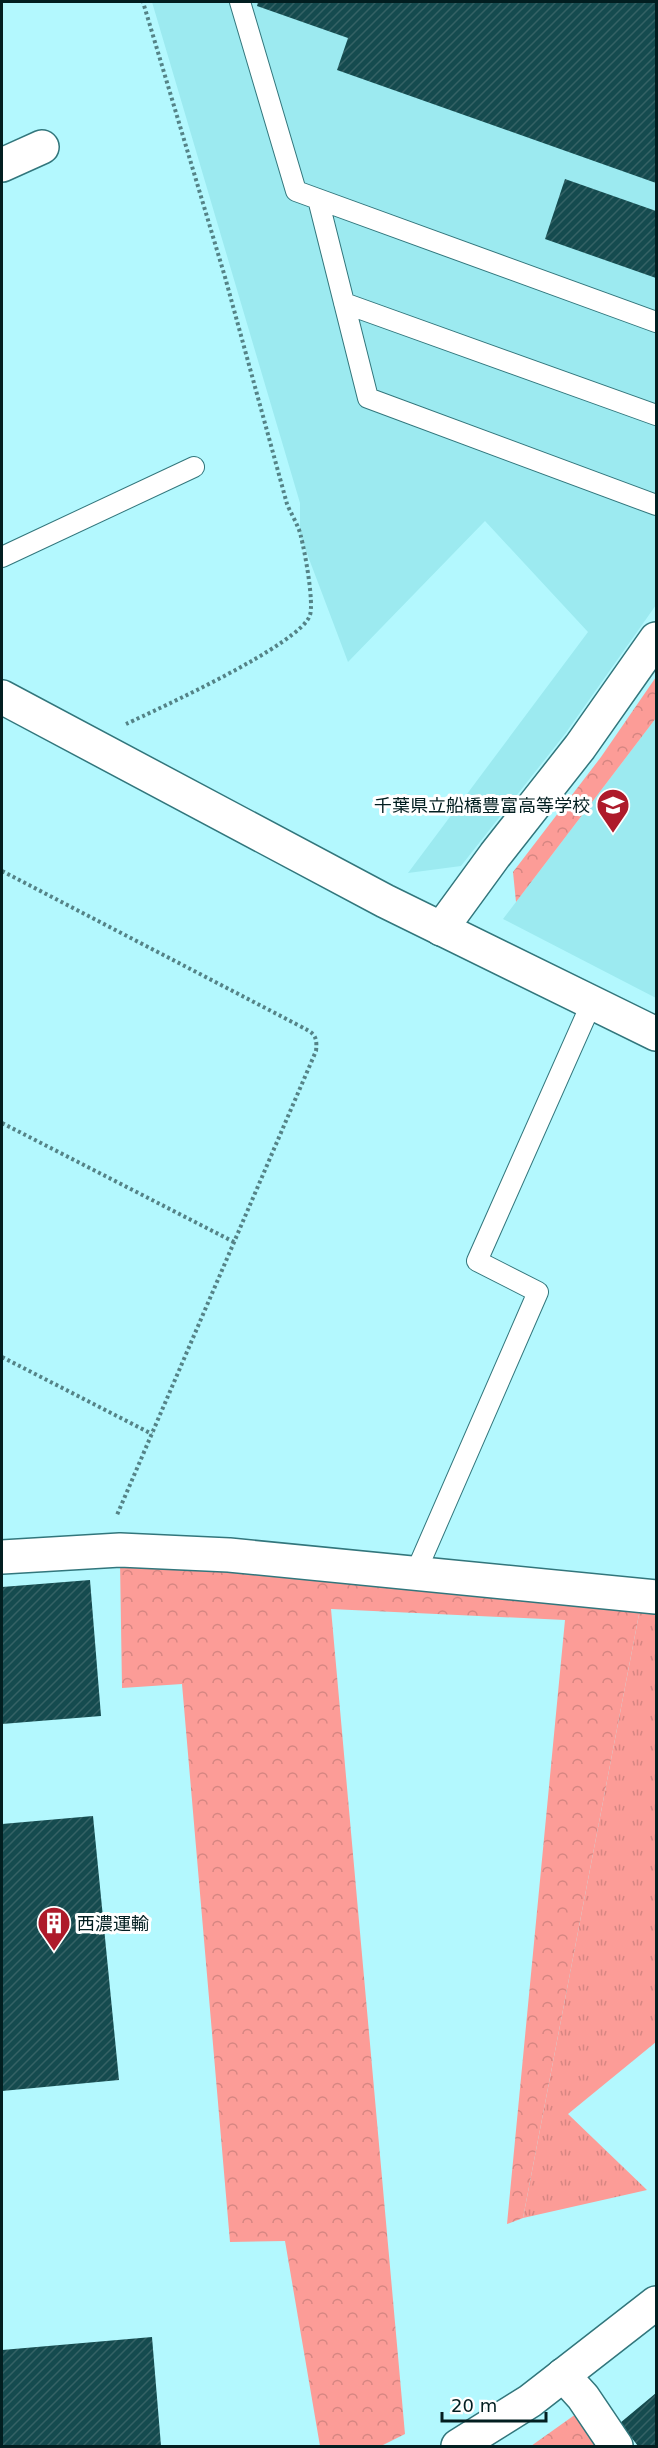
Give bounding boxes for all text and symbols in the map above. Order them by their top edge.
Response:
school or university icon: 千葉県立船橋豊富高等学校 [595,787,631,834]
place label: 千葉県立船橋豊富高等学校 [374,795,590,816]
building icon: 西濃運輸 [36,1905,72,1952]
place label: 西濃運輸 [77,1913,149,1934]
scale bar [442,2385,546,2423]
text: 20 m [451,2395,497,2416]

